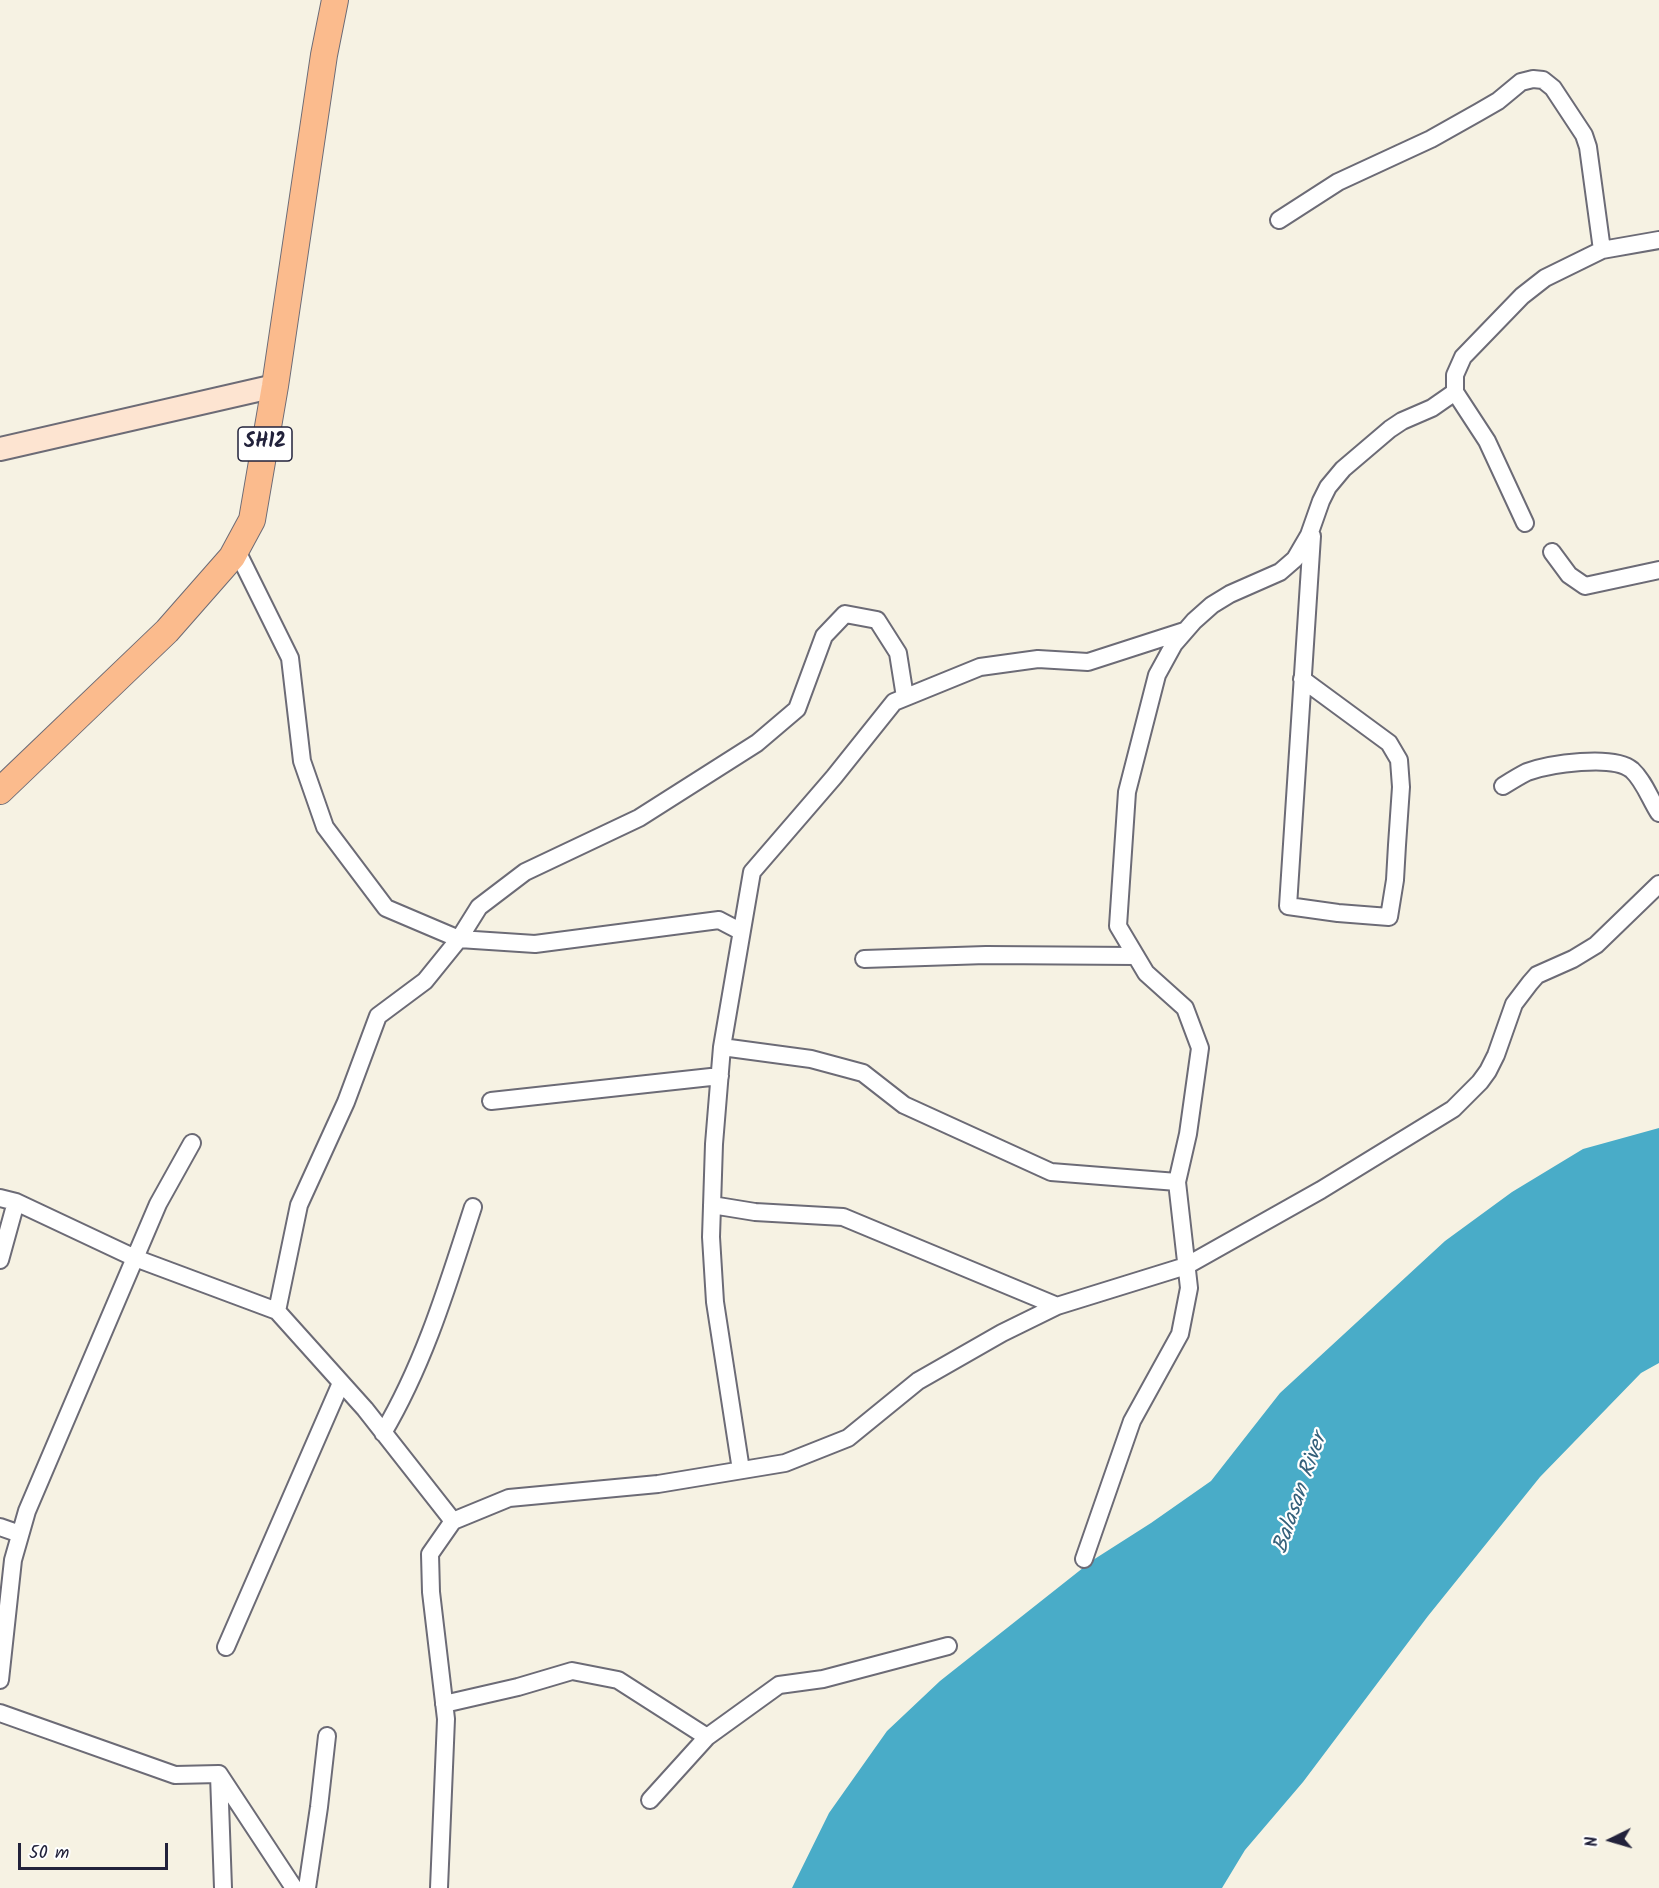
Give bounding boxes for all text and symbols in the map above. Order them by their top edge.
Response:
road number: SH12 [238,427,292,461]
water label: Balasan River [1269,1431,1335,1557]
north arrow [1581,1810,1641,1870]
scale bar [21,1831,171,1869]
text: N [1580,1835,1605,1848]
text: 50 m [29,1839,69,1868]

